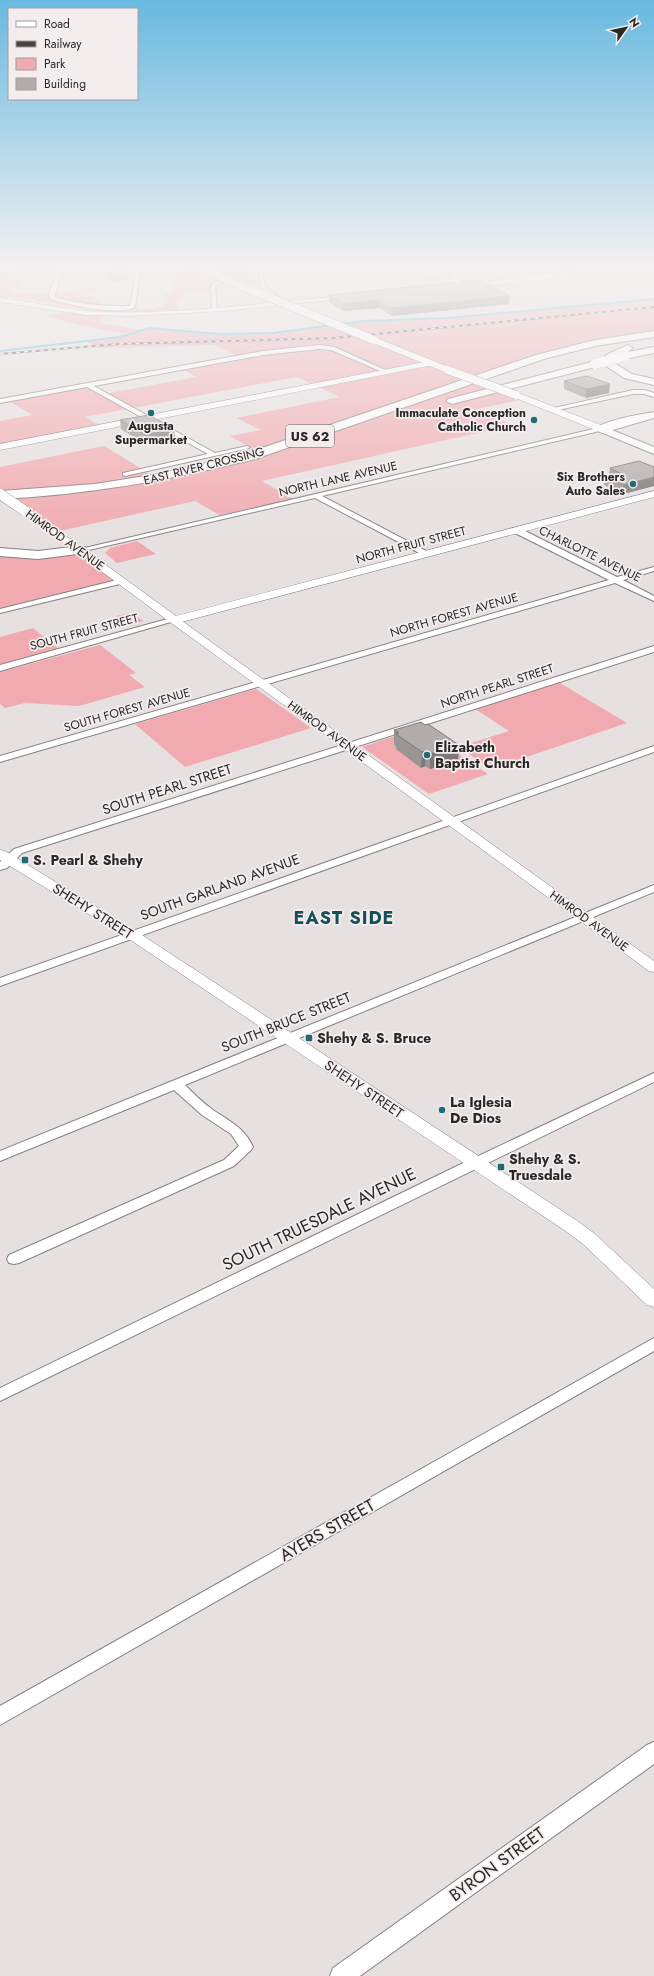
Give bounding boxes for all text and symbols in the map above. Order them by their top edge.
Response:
legend [8,8,138,100]
north arrow [606,8,646,48]
text: Road [44,15,70,33]
text: N [625,15,643,31]
text: Railway [44,35,82,53]
text: Park [44,55,66,73]
text: Building [44,75,86,93]
place label: Immaculate Conception Catholic Church [395,404,526,436]
marker: Augusta Supermarket [146,408,156,418]
marker: Immaculate Conception Catholic Church [529,415,539,425]
place label: Augusta Supermarket [115,417,187,449]
road number: US 62 [286,425,334,447]
street label: EAST RIVER CROSSING [142,442,266,490]
street label: NORTH LANE AVENUE [277,457,399,501]
place label: Six Brothers Auto Sales [556,468,626,500]
marker: Six Brothers Auto Sales [628,479,638,489]
street label: HIMROD AVENUE [22,505,108,575]
street label: CHARLOTTE AVENUE [536,521,644,587]
street label: NORTH FRUIT STREET [354,522,468,568]
street label: NORTH FOREST AVENUE [388,588,520,642]
street label: SOUTH FRUIT STREET [28,609,141,655]
street label: NORTH PEARL STREET [438,659,556,713]
street label: SOUTH FOREST AVENUE [62,683,192,737]
street label: HIMROD AVENUE [284,696,370,766]
place label: Elizabeth Baptist Church [435,737,530,773]
marker: Elizabeth Baptist Church [422,750,432,760]
street label: SOUTH PEARL STREET [100,758,235,819]
street label: SOUTH GARLAND AVENUE [137,849,303,925]
place label: S. Pearl & Shehy [33,850,143,870]
marker: S. Pearl & Shehy [20,855,30,865]
street label: SHEHY STREET [49,878,137,944]
street label: HIMROD AVENUE [546,886,632,956]
district label: EAST SIDE [294,905,394,931]
street label: SOUTH BRUCE STREET [218,987,354,1057]
place label: Shehy & S. Bruce [317,1028,431,1048]
marker: Shehy & S. Bruce [304,1033,314,1043]
street label: SHEHY STREET [321,1055,408,1123]
place label: La Iglesia De Dios [450,1092,512,1128]
marker: La Iglesia De Dios [437,1105,447,1115]
place label: Shehy & S. Truesdale [509,1149,581,1185]
street label: SOUTH TRUESDALE AVENUE [218,1162,420,1276]
marker: Shehy & S. Truesdale [496,1162,506,1172]
street label: AYERS STREET [275,1493,379,1567]
street label: BYRON STREET [444,1821,550,1907]

